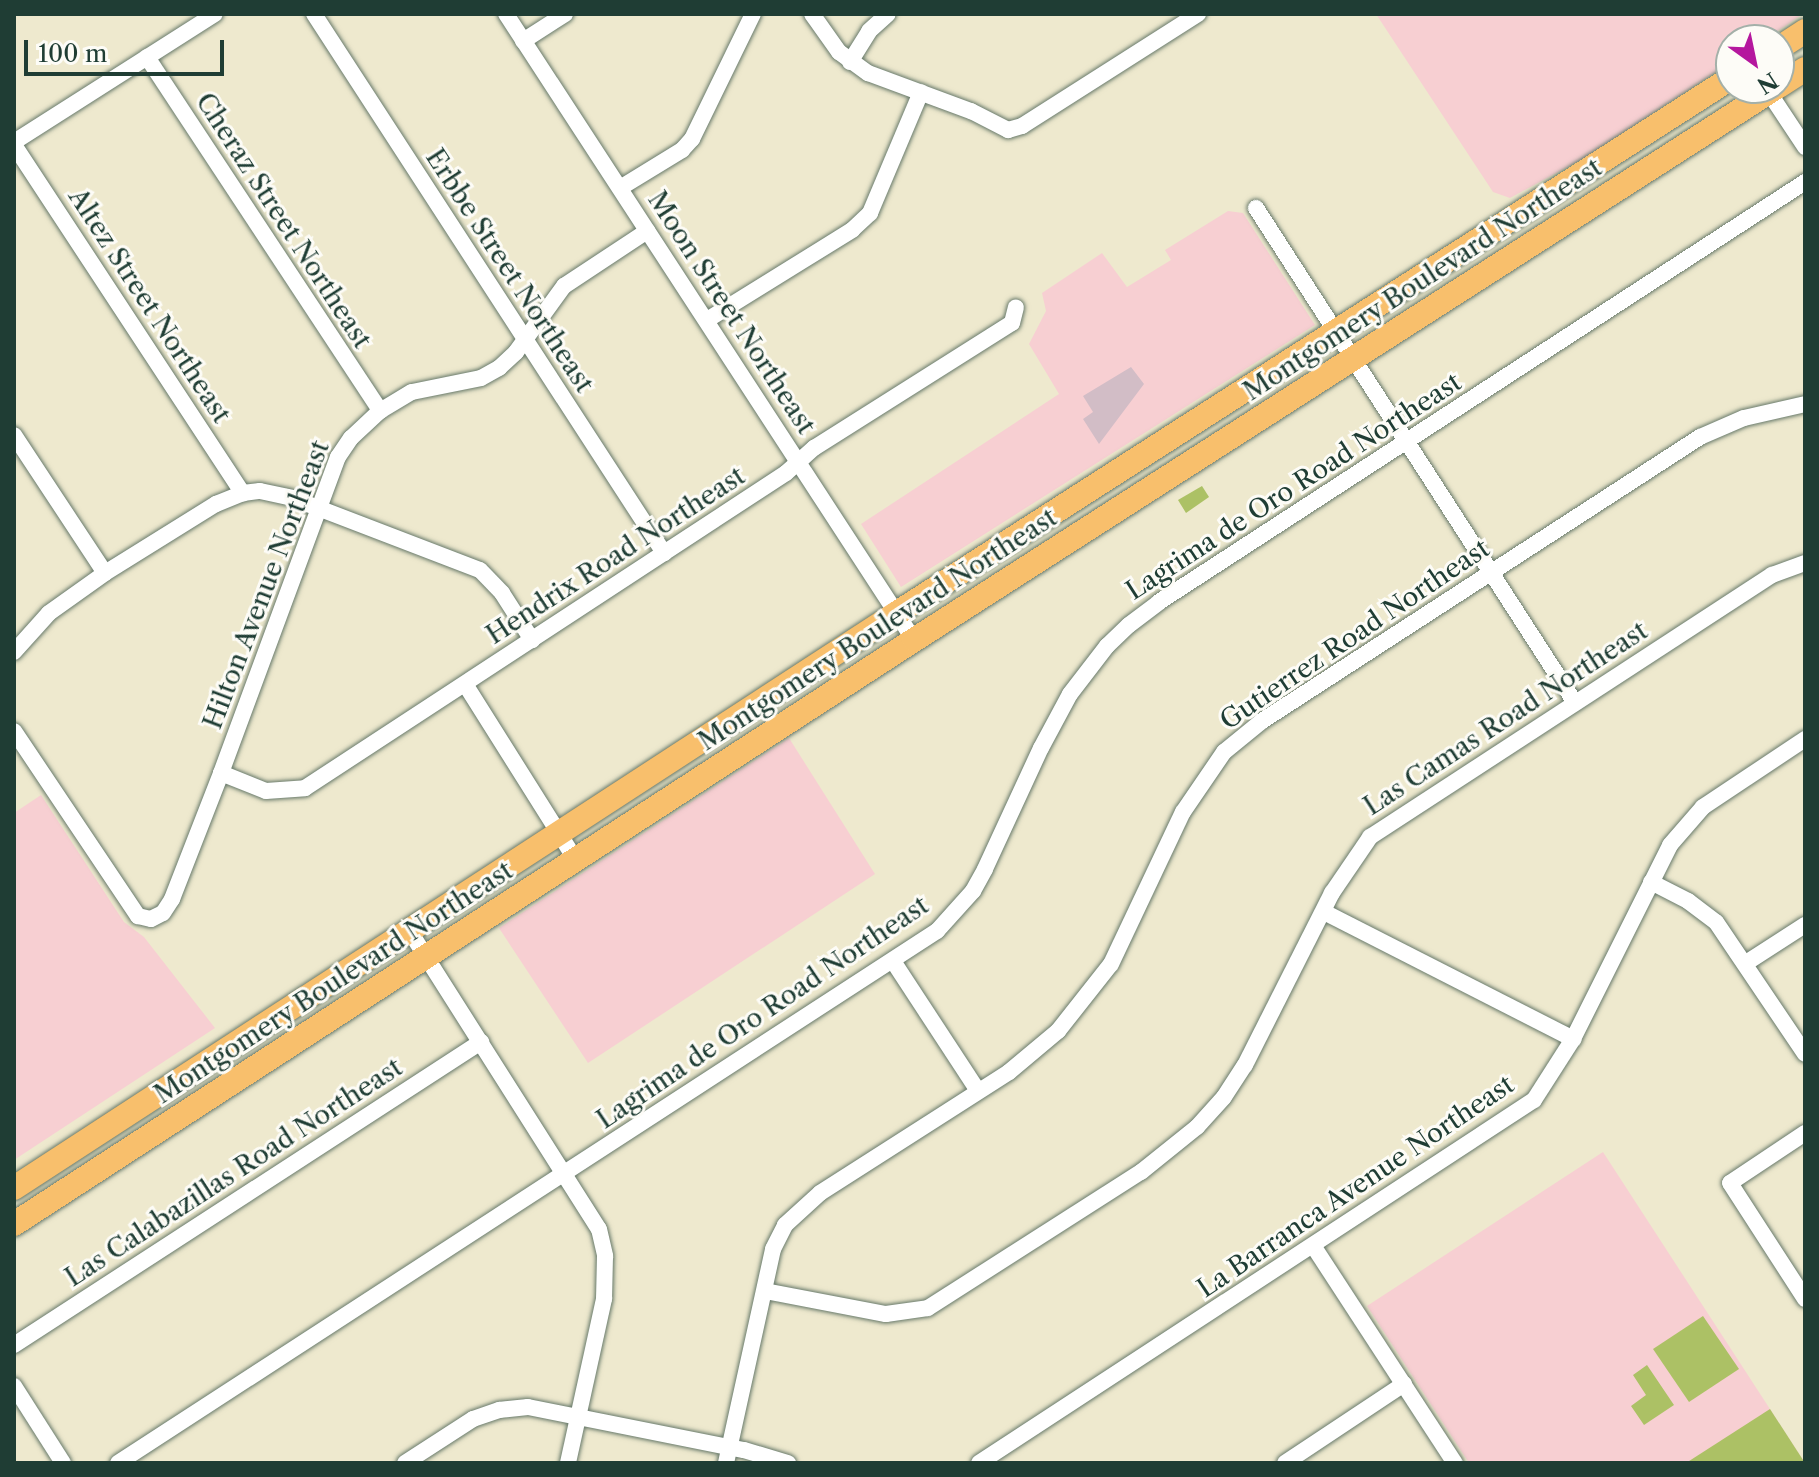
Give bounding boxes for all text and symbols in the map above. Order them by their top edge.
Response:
scale bar [28,24,228,74]
north arrow [1715,24,1795,104]
text: 100 m [38,39,107,68]
text: N [1752,66,1783,99]
street label: Cheraz Street Northeast [189,87,377,355]
street label: Erbbe Street Northeast [419,143,599,399]
street label: Montgomery Boulevard Northeast [1238,152,1608,408]
street label: Altez Street Northeast [61,183,237,429]
street label: Moon Street Northeast [641,186,821,440]
street label: Lagrima de Oro Road Northeast [1120,367,1468,607]
street label: Hilton Avenue Northeast [197,436,337,734]
street label: Hendrix Road Northeast [481,461,751,651]
street label: Montgomery Boulevard Northeast [693,502,1063,758]
street label: Gutierrez Road Northeast [1214,533,1496,737]
street label: Las Camas Road Northeast [1358,616,1654,822]
street label: Montgomery Boulevard Northeast [149,855,519,1111]
street label: Lagrima de Oro Road Northeast [591,890,935,1136]
street label: Las Calabazillas Road Northeast [60,1052,408,1294]
street label: La Barranca Avenue Northeast [1191,1069,1521,1305]

